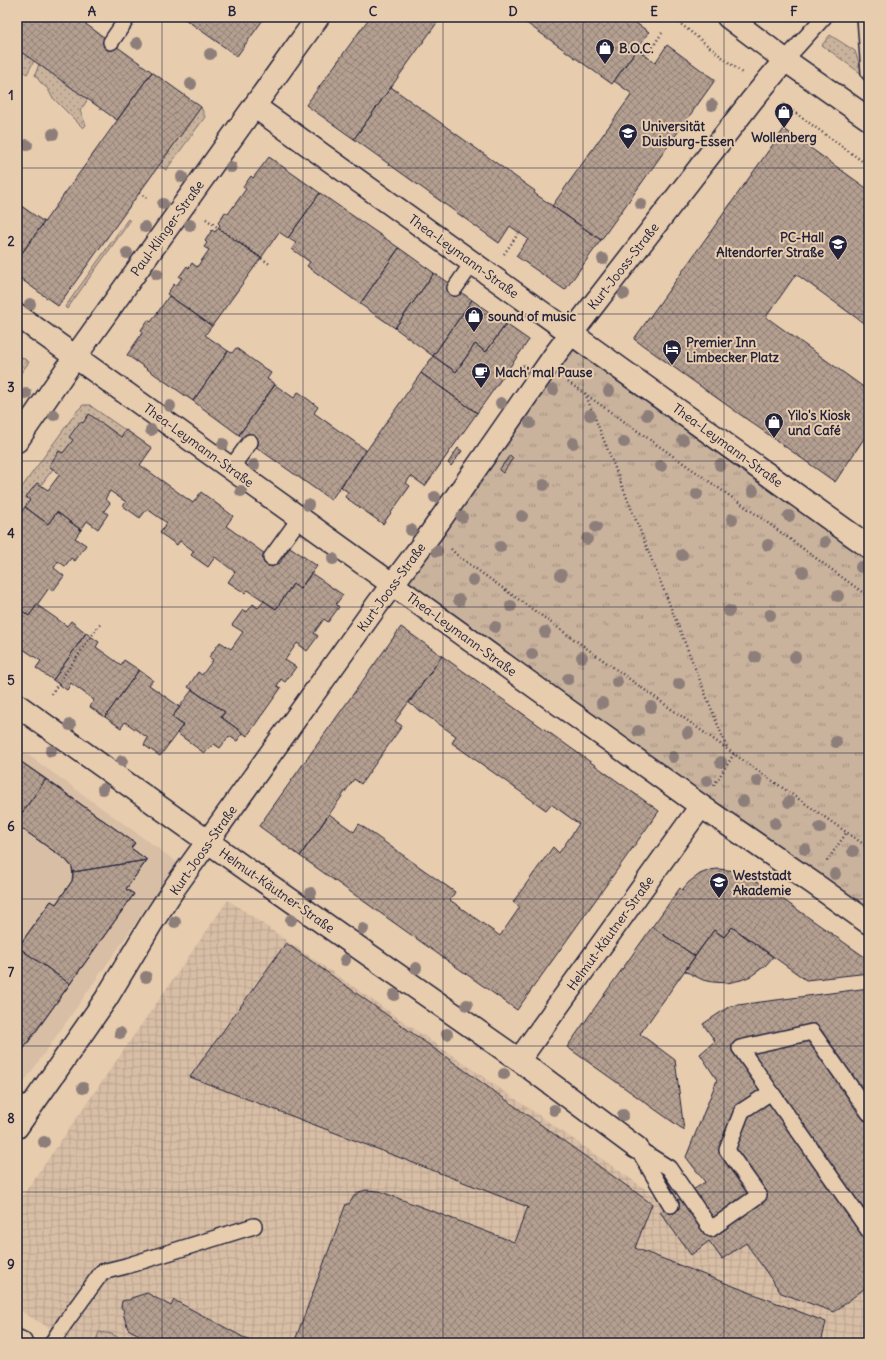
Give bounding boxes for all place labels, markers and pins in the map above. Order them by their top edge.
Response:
shop icon: B.O.C. [594,37,616,65]
place label: B.O.C. [619,40,654,57]
shop icon: Wollenberg [773,101,795,129]
place label: Universität Duisburg-Essen [642,118,735,150]
school or university icon: Universität Duisburg-Essen [617,122,639,150]
place label: Wollenberg [751,129,817,146]
place label: PC-Hall Altendorfer Straße [716,229,824,261]
school or university icon: PC-Hall Altendorfer Straße [827,233,849,261]
shop icon: sound of music [463,305,485,333]
place label: sound of music [488,308,576,325]
place label: Premier Inn Limbecker Platz [686,334,780,366]
hotel icon: Premier Inn Limbecker Platz [661,338,683,366]
cafe icon: Mach' mal Pause [470,361,492,389]
place label: Mach' mal Pause [495,364,593,381]
place label: Yilo's Kiosk und Café [787,407,851,439]
shop icon: Yilo's Kiosk und Café [763,411,785,439]
place label: Weststadt Akademie [733,867,792,899]
school or university icon: Weststadt Akademie [708,871,730,899]

